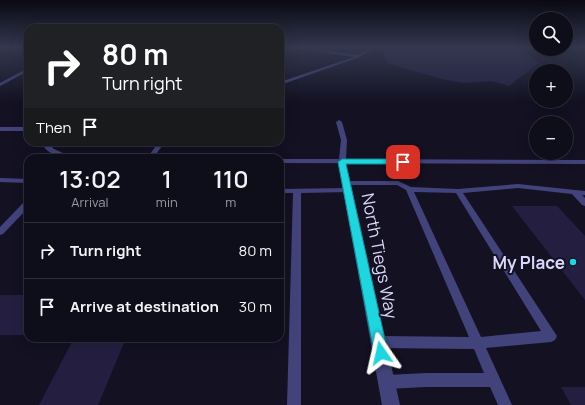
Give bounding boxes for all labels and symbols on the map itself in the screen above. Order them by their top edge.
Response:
pin [386,145,420,179]
street label: North Tiegs Way [357,191,403,321]
place label: My Place [492,251,565,274]
marker: My Place [568,257,578,267]
position arrow [360,332,402,374]

